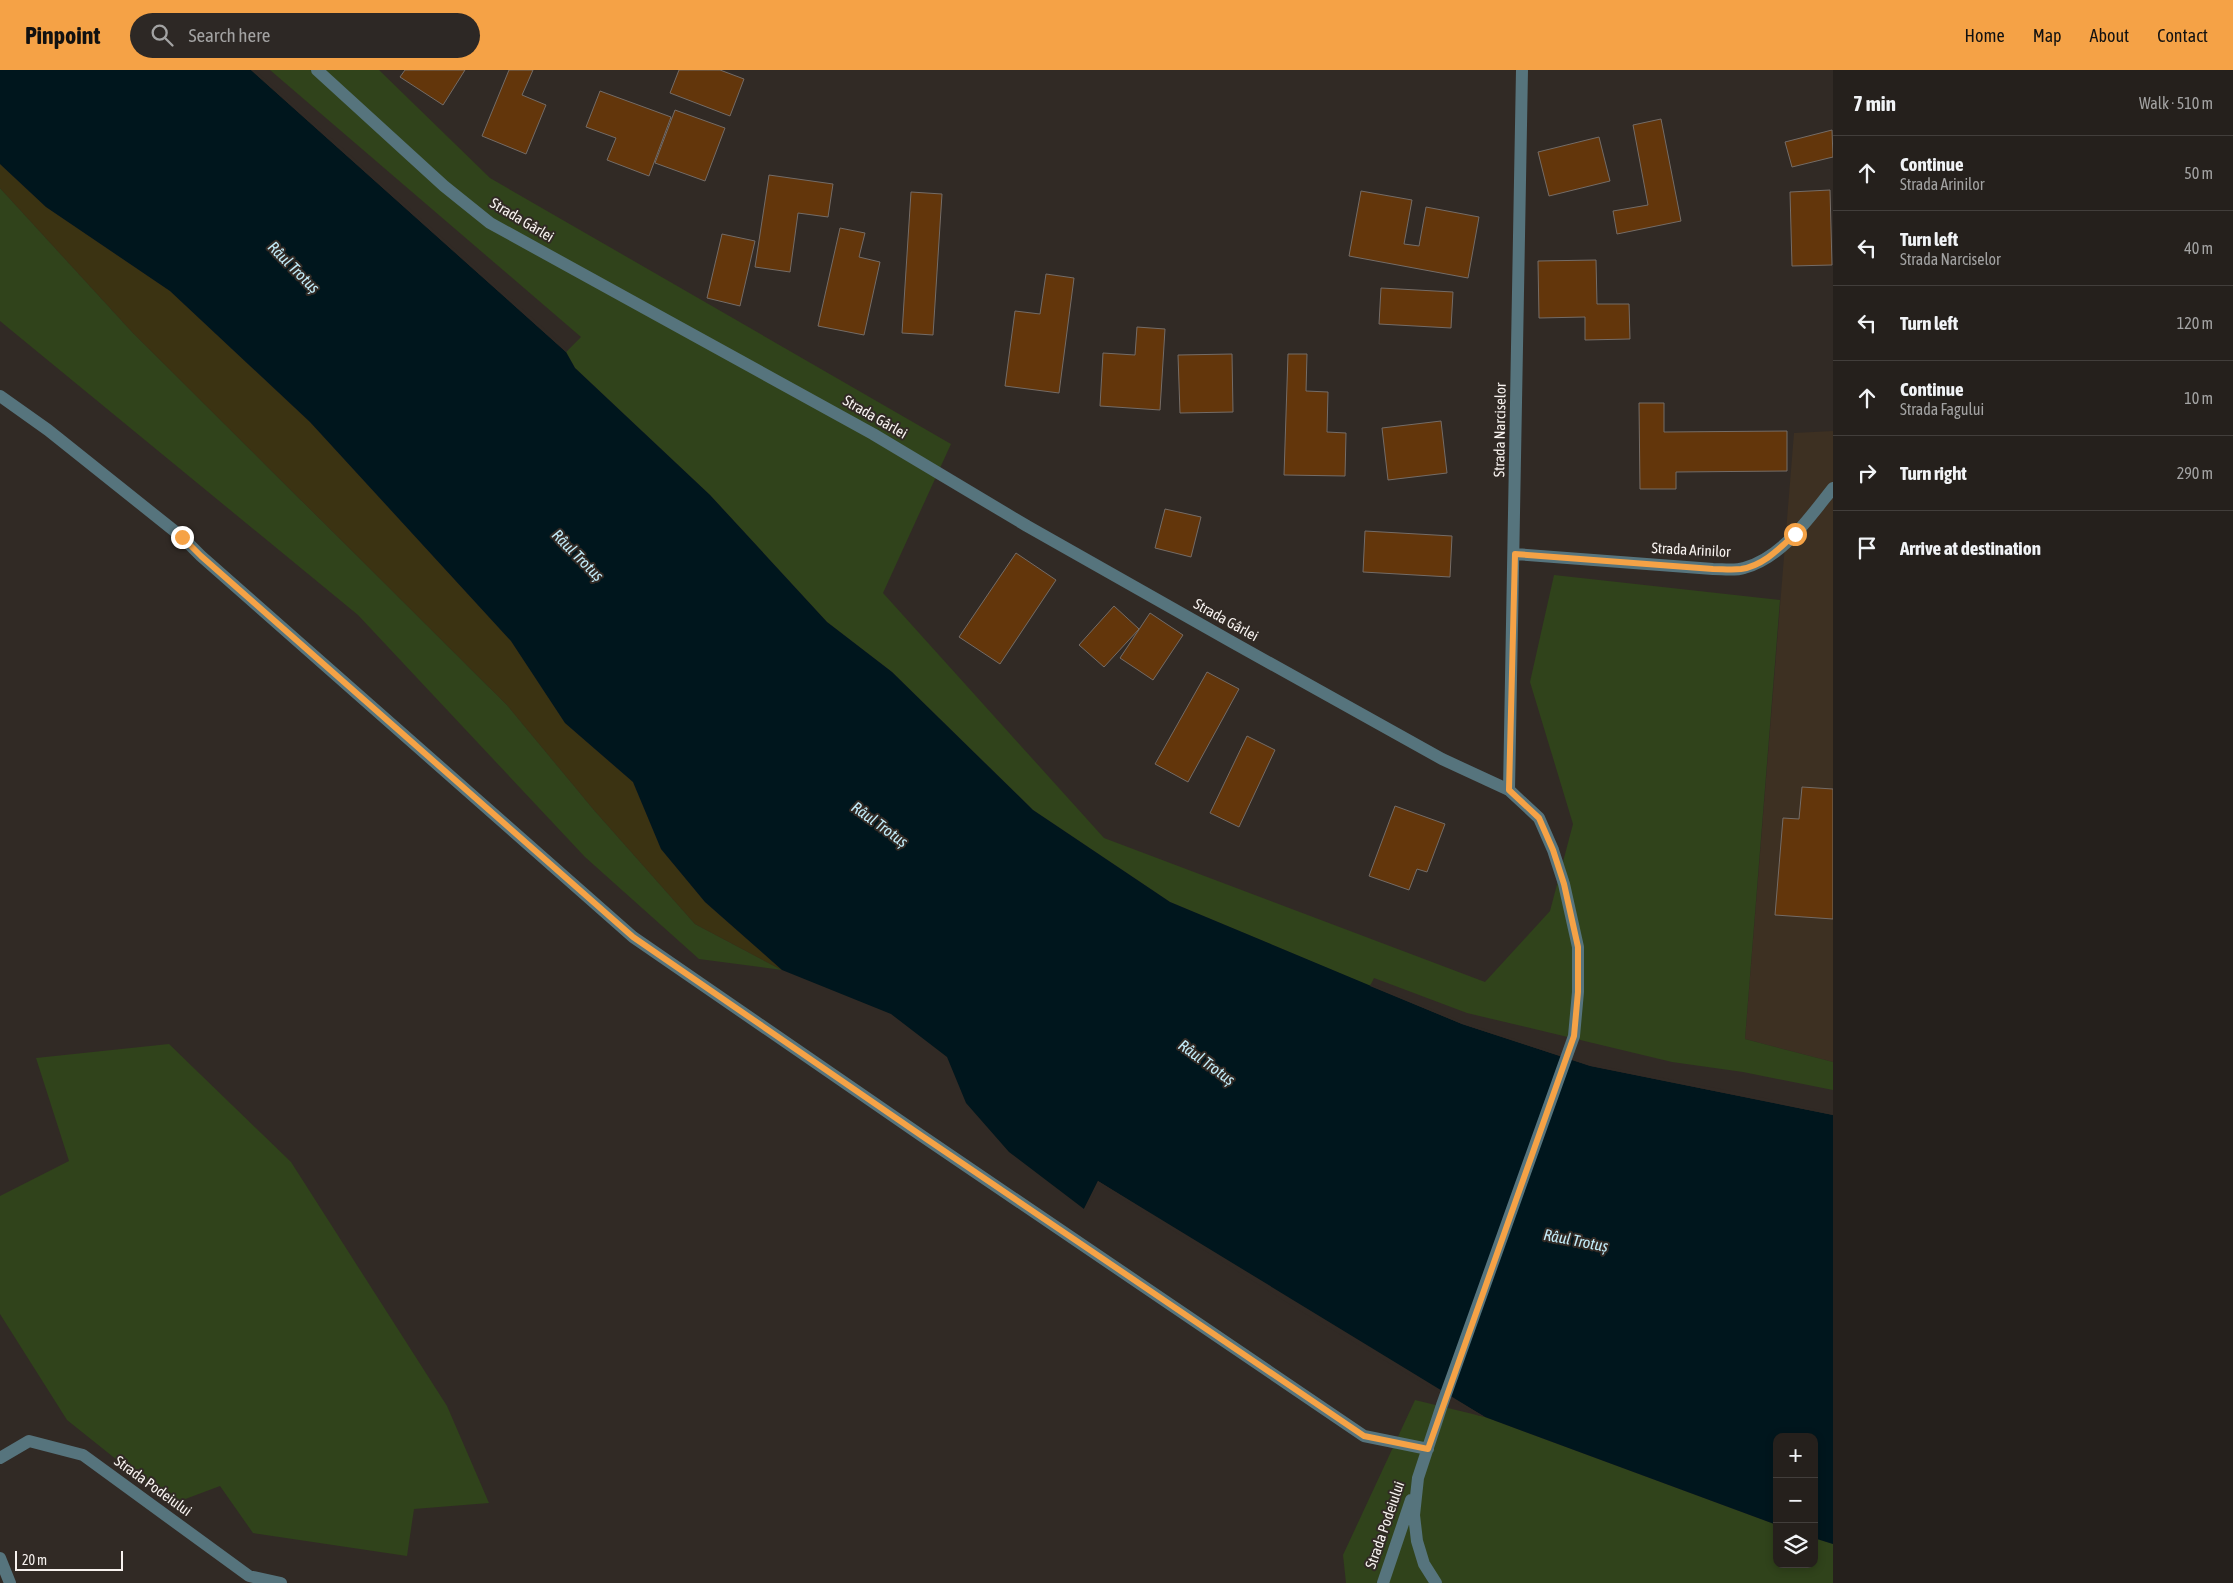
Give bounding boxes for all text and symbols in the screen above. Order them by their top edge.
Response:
search box [130,13,480,58]
icon: search [148,21,176,49]
text: Pinpoint [25,22,100,49]
text: Search here [188,24,270,46]
text: Home [1965,25,2005,46]
text: Map [2033,25,2062,46]
text: About [2090,25,2129,46]
text: Contact [2157,25,2208,46]
text: 7 min [1853,91,1896,115]
text: Walk · 510 m [2139,94,2213,112]
text: Continue [1900,153,1964,175]
icon: ahead [1853,159,1881,187]
text: 50 m [2184,164,2213,182]
text: Strada Arinilor [1900,175,1984,193]
street label: Strada Gârlei [487,194,557,245]
text: Turn left [1900,228,1958,250]
icon: left [1853,234,1881,262]
water label: Râul Trotuș [264,238,324,297]
text: 40 m [2184,239,2213,257]
text: Strada Narciselor [1900,250,2001,268]
icon: left [1853,309,1881,337]
text: Turn left [1900,312,1958,334]
text: 120 m [2177,314,2213,332]
text: Continue [1900,378,1964,400]
street label: Strada Narciselor [1490,382,1509,477]
icon: ahead [1853,384,1881,412]
text: 10 m [2184,389,2213,407]
street label: Strada Gârlei [840,391,910,442]
text: Strada Fagului [1900,400,1984,418]
icon: right [1853,459,1881,487]
text: Turn right [1900,462,1967,484]
text: 290 m [2177,464,2213,482]
route start [1784,523,1807,546]
route end [171,526,194,549]
water label: Râul Trotuș [548,526,608,585]
icon: arrive [1853,534,1881,562]
text: Arrive at destination [1900,537,2041,559]
street label: Strada Arinilor [1651,539,1732,560]
street label: Strada Gârlei [1191,595,1262,644]
water label: Râul Trotuș [848,797,912,852]
water label: Râul Trotuș [1175,1035,1239,1090]
water label: Râul Trotuș [1542,1225,1610,1256]
map controls [1773,1433,1818,1568]
button: + [1773,1433,1818,1478]
street label: Strada Podeiului [111,1452,195,1519]
button: − [1773,1478,1818,1523]
street label: Strada Podeiului [1362,1479,1407,1571]
button: layers [1773,1523,1818,1568]
scale bar [15,1548,122,1571]
text: 20 m [22,1552,47,1568]

